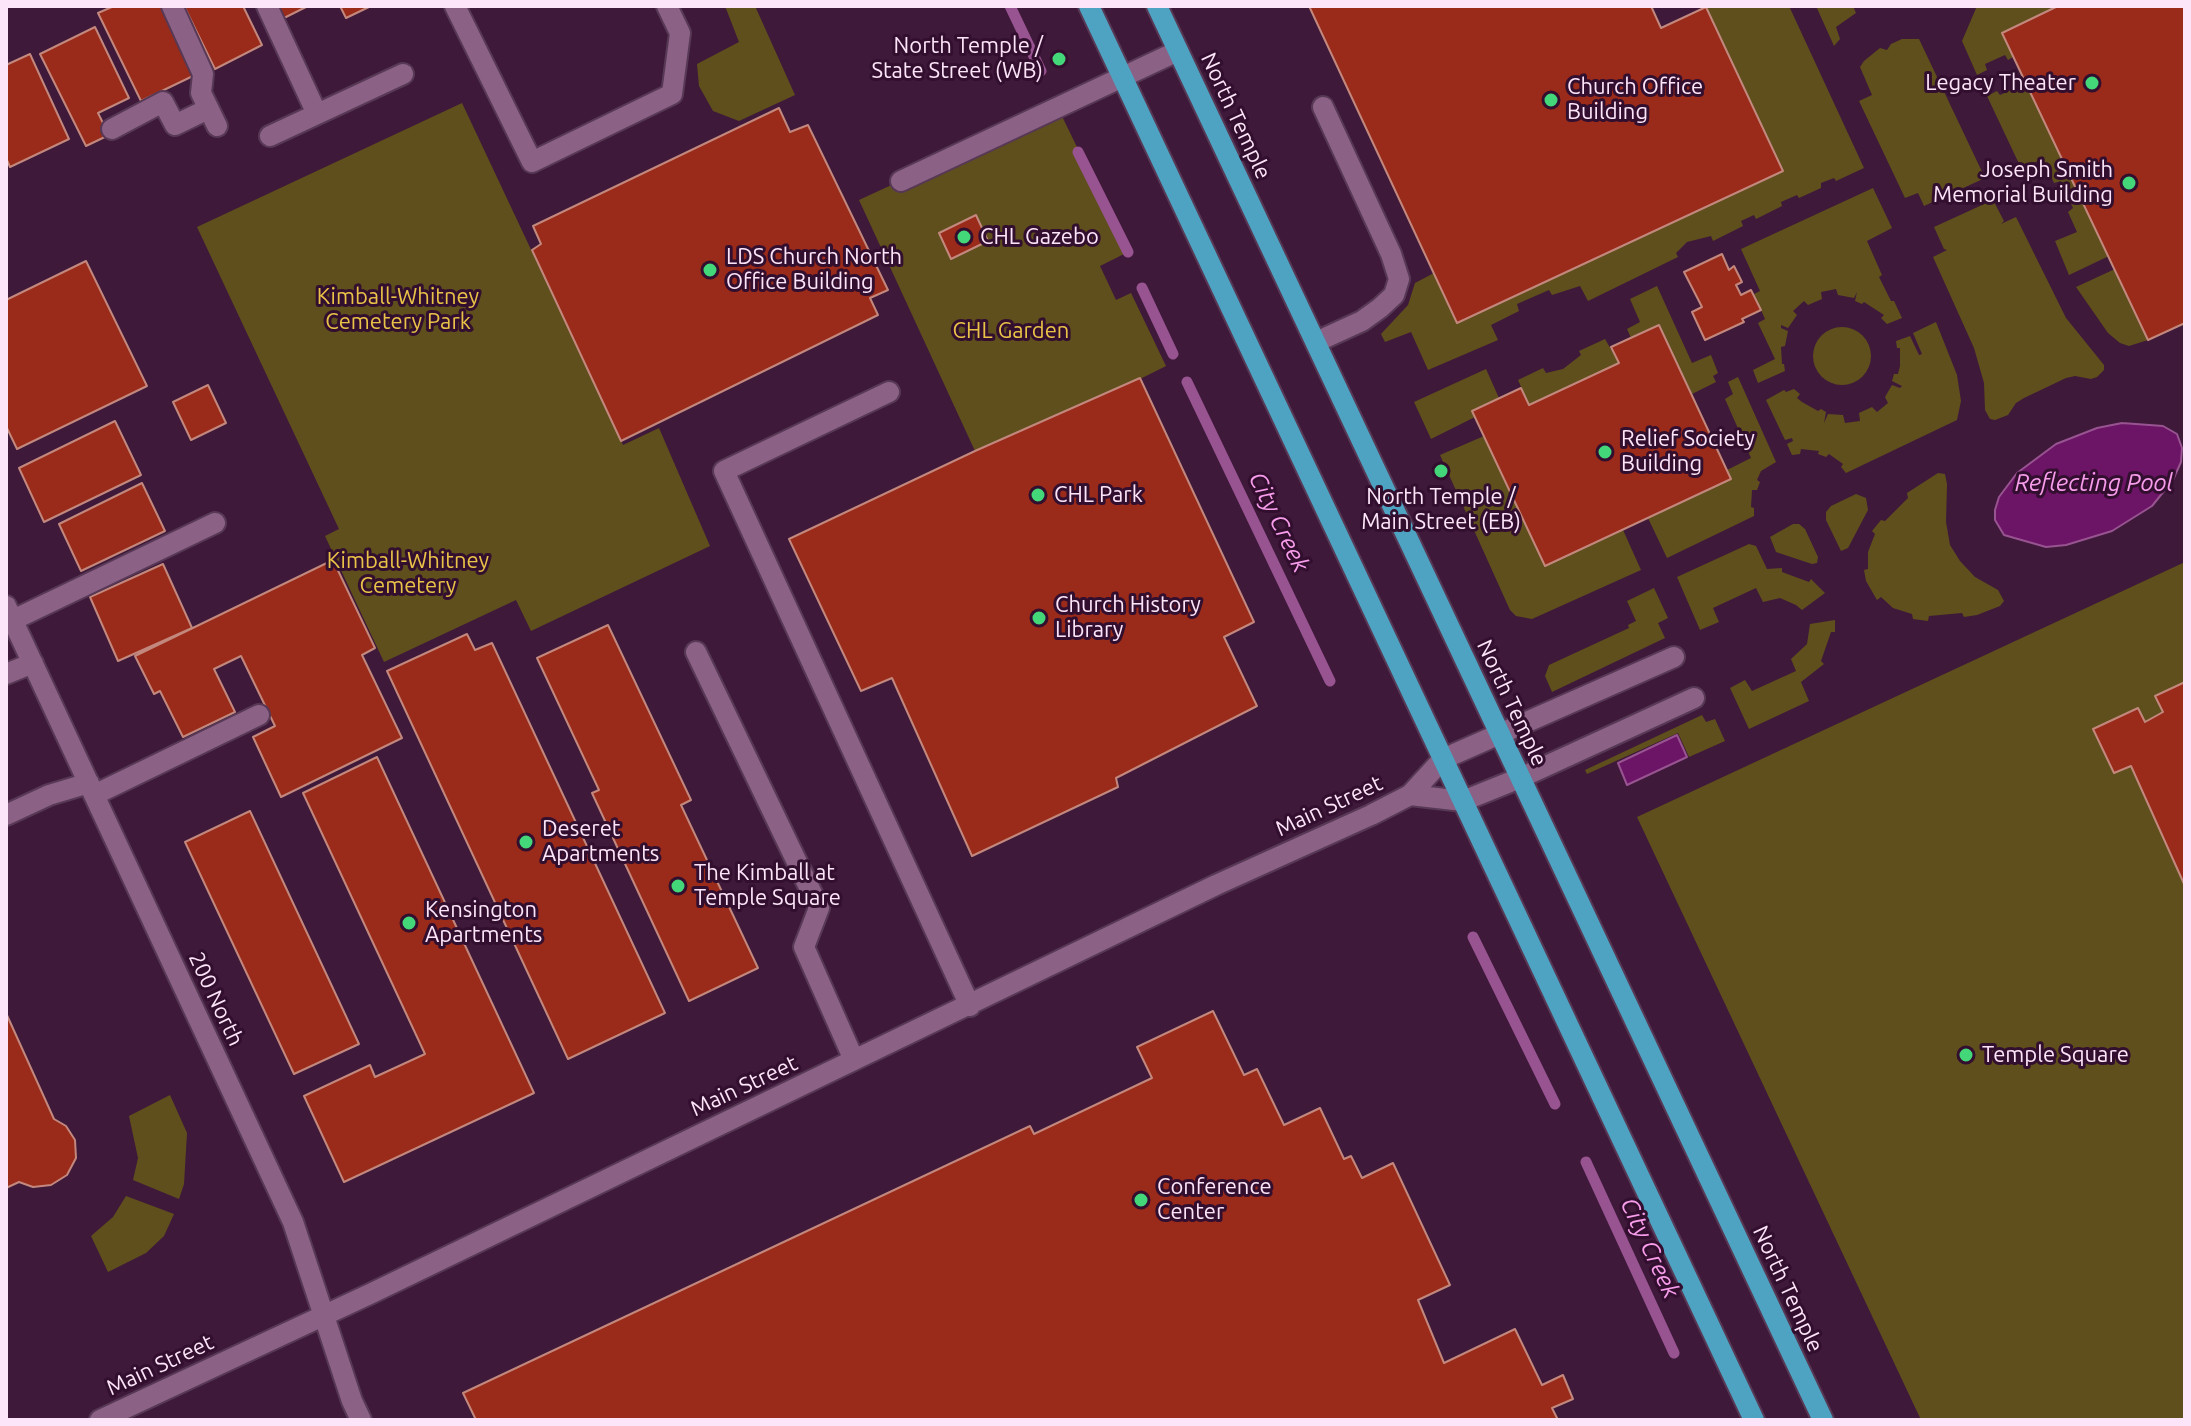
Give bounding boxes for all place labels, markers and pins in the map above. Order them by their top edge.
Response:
place label: North Temple / State Street (WB) [871,33,1043,84]
marker: North Temple / State Street (WB) [1050,50,1068,68]
place label: Legacy Theater [1925,70,2076,96]
place label: Church Office Building [1567,74,1703,126]
marker: Legacy Theater [2083,74,2101,92]
marker: Church Office Building [1542,91,1560,109]
place label: Joseph Smith Memorial Building [1933,157,2113,208]
marker: Joseph Smith Memorial Building [2120,174,2138,192]
place label: CHL Gazebo [980,224,1099,250]
marker: CHL Gazebo [955,228,973,246]
place label: LDS Church North Office Building [726,244,902,296]
marker: LDS Church North Office Building [701,261,719,279]
place label: Relief Society Building [1621,426,1755,478]
marker: Relief Society Building [1596,443,1614,461]
marker: North Temple / Main Street (EB) [1432,462,1450,480]
place label: CHL Park [1054,482,1143,508]
place label: North Temple / Main Street (EB) [1361,484,1521,536]
marker: CHL Park [1029,486,1047,504]
place label: Church History Library [1055,592,1201,644]
marker: Church History Library [1030,609,1048,627]
place label: Deseret Apartments [542,816,659,868]
marker: Deseret Apartments [517,833,535,851]
place label: The Kimball at Temple Square [694,860,841,912]
marker: The Kimball at Temple Square [669,877,687,895]
place label: Kensington Apartments [425,897,542,948]
marker: Kensington Apartments [400,914,418,932]
place label: Temple Square [1982,1042,2129,1068]
marker: Temple Square [1957,1046,1975,1064]
place label: Conference Center [1157,1174,1272,1226]
marker: Conference Center [1132,1191,1150,1209]

